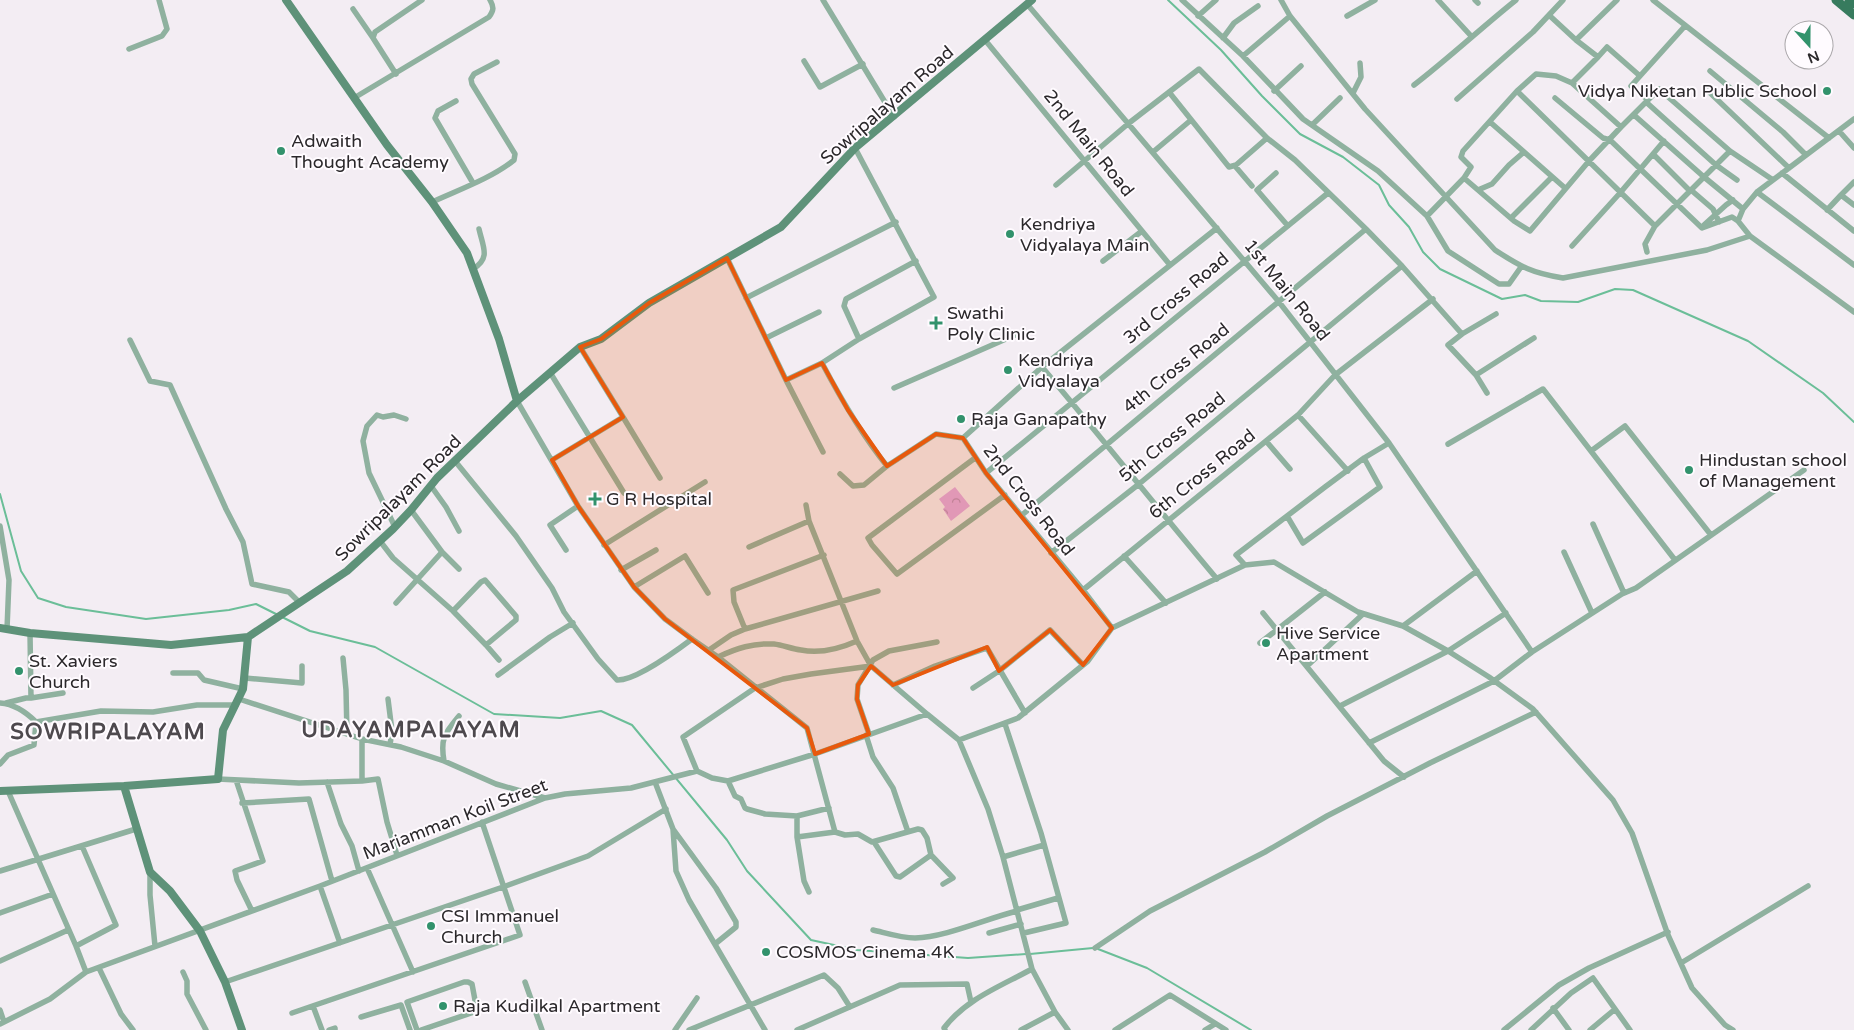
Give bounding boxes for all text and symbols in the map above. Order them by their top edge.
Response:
north arrow [1784,20,1834,70]
street label: Sowripalayam Road [816,41,958,169]
text: N [1805,47,1822,67]
place label: Vidya Niketan Public School [1578,80,1817,102]
street label: 2nd Main Road [1039,85,1139,201]
marker: Vidya Niketan Public School [1821,85,1833,97]
place label: Adwaith Thought Academy [291,130,449,173]
marker: Adwaith Thought Academy [275,145,287,157]
place label: Kendriya Vidyalaya Main [1020,213,1150,256]
marker: Kendriya Vidyalaya Main [1004,228,1016,240]
street label: 1st Main Road [1239,235,1335,345]
street label: 3rd Cross Road [1119,247,1233,349]
place label: Swathi Poly Clinic [947,302,1035,345]
marker: Swathi Poly Clinic [929,316,943,330]
street label: 4th Cross Road [1118,318,1234,418]
place label: Kendriya Vidyalaya [1018,349,1100,392]
marker: Kendriya Vidyalaya [1002,364,1014,376]
street label: 5th Cross Road [1114,387,1230,487]
place label: Raja Ganapathy [971,408,1107,430]
marker: Raja Ganapathy [955,413,967,425]
street label: 6th Cross Road [1144,424,1260,524]
street label: Sowripalayam Road [330,430,466,566]
street label: 2nd Cross Road [979,440,1079,560]
place label: Hindustan school of Management [1699,449,1847,492]
marker: Hindustan school of Management [1683,464,1695,476]
place label: G R Hospital [606,488,712,510]
marker: G R Hospital [588,492,602,506]
place label: Hive Service Apartment [1276,622,1380,665]
marker: Hive Service Apartment [1260,637,1272,649]
place label: St. Xaviers Church [29,650,118,693]
marker: St. Xaviers Church [13,665,25,677]
district label: UDAYAMPALAYAM [301,717,521,743]
district label: SOWRIPALAYAM [10,719,206,745]
street label: Mariamman Koil Street [360,774,550,864]
place label: CSI Immanuel Church [441,905,559,948]
marker: CSI Immanuel Church [425,920,437,932]
place label: COSMOS Cinema 4K [776,941,954,963]
marker: COSMOS Cinema 4K [760,946,772,958]
place label: Raja Kudilkal Apartment [453,995,661,1017]
marker: Raja Kudilkal Apartment [437,1000,449,1012]

